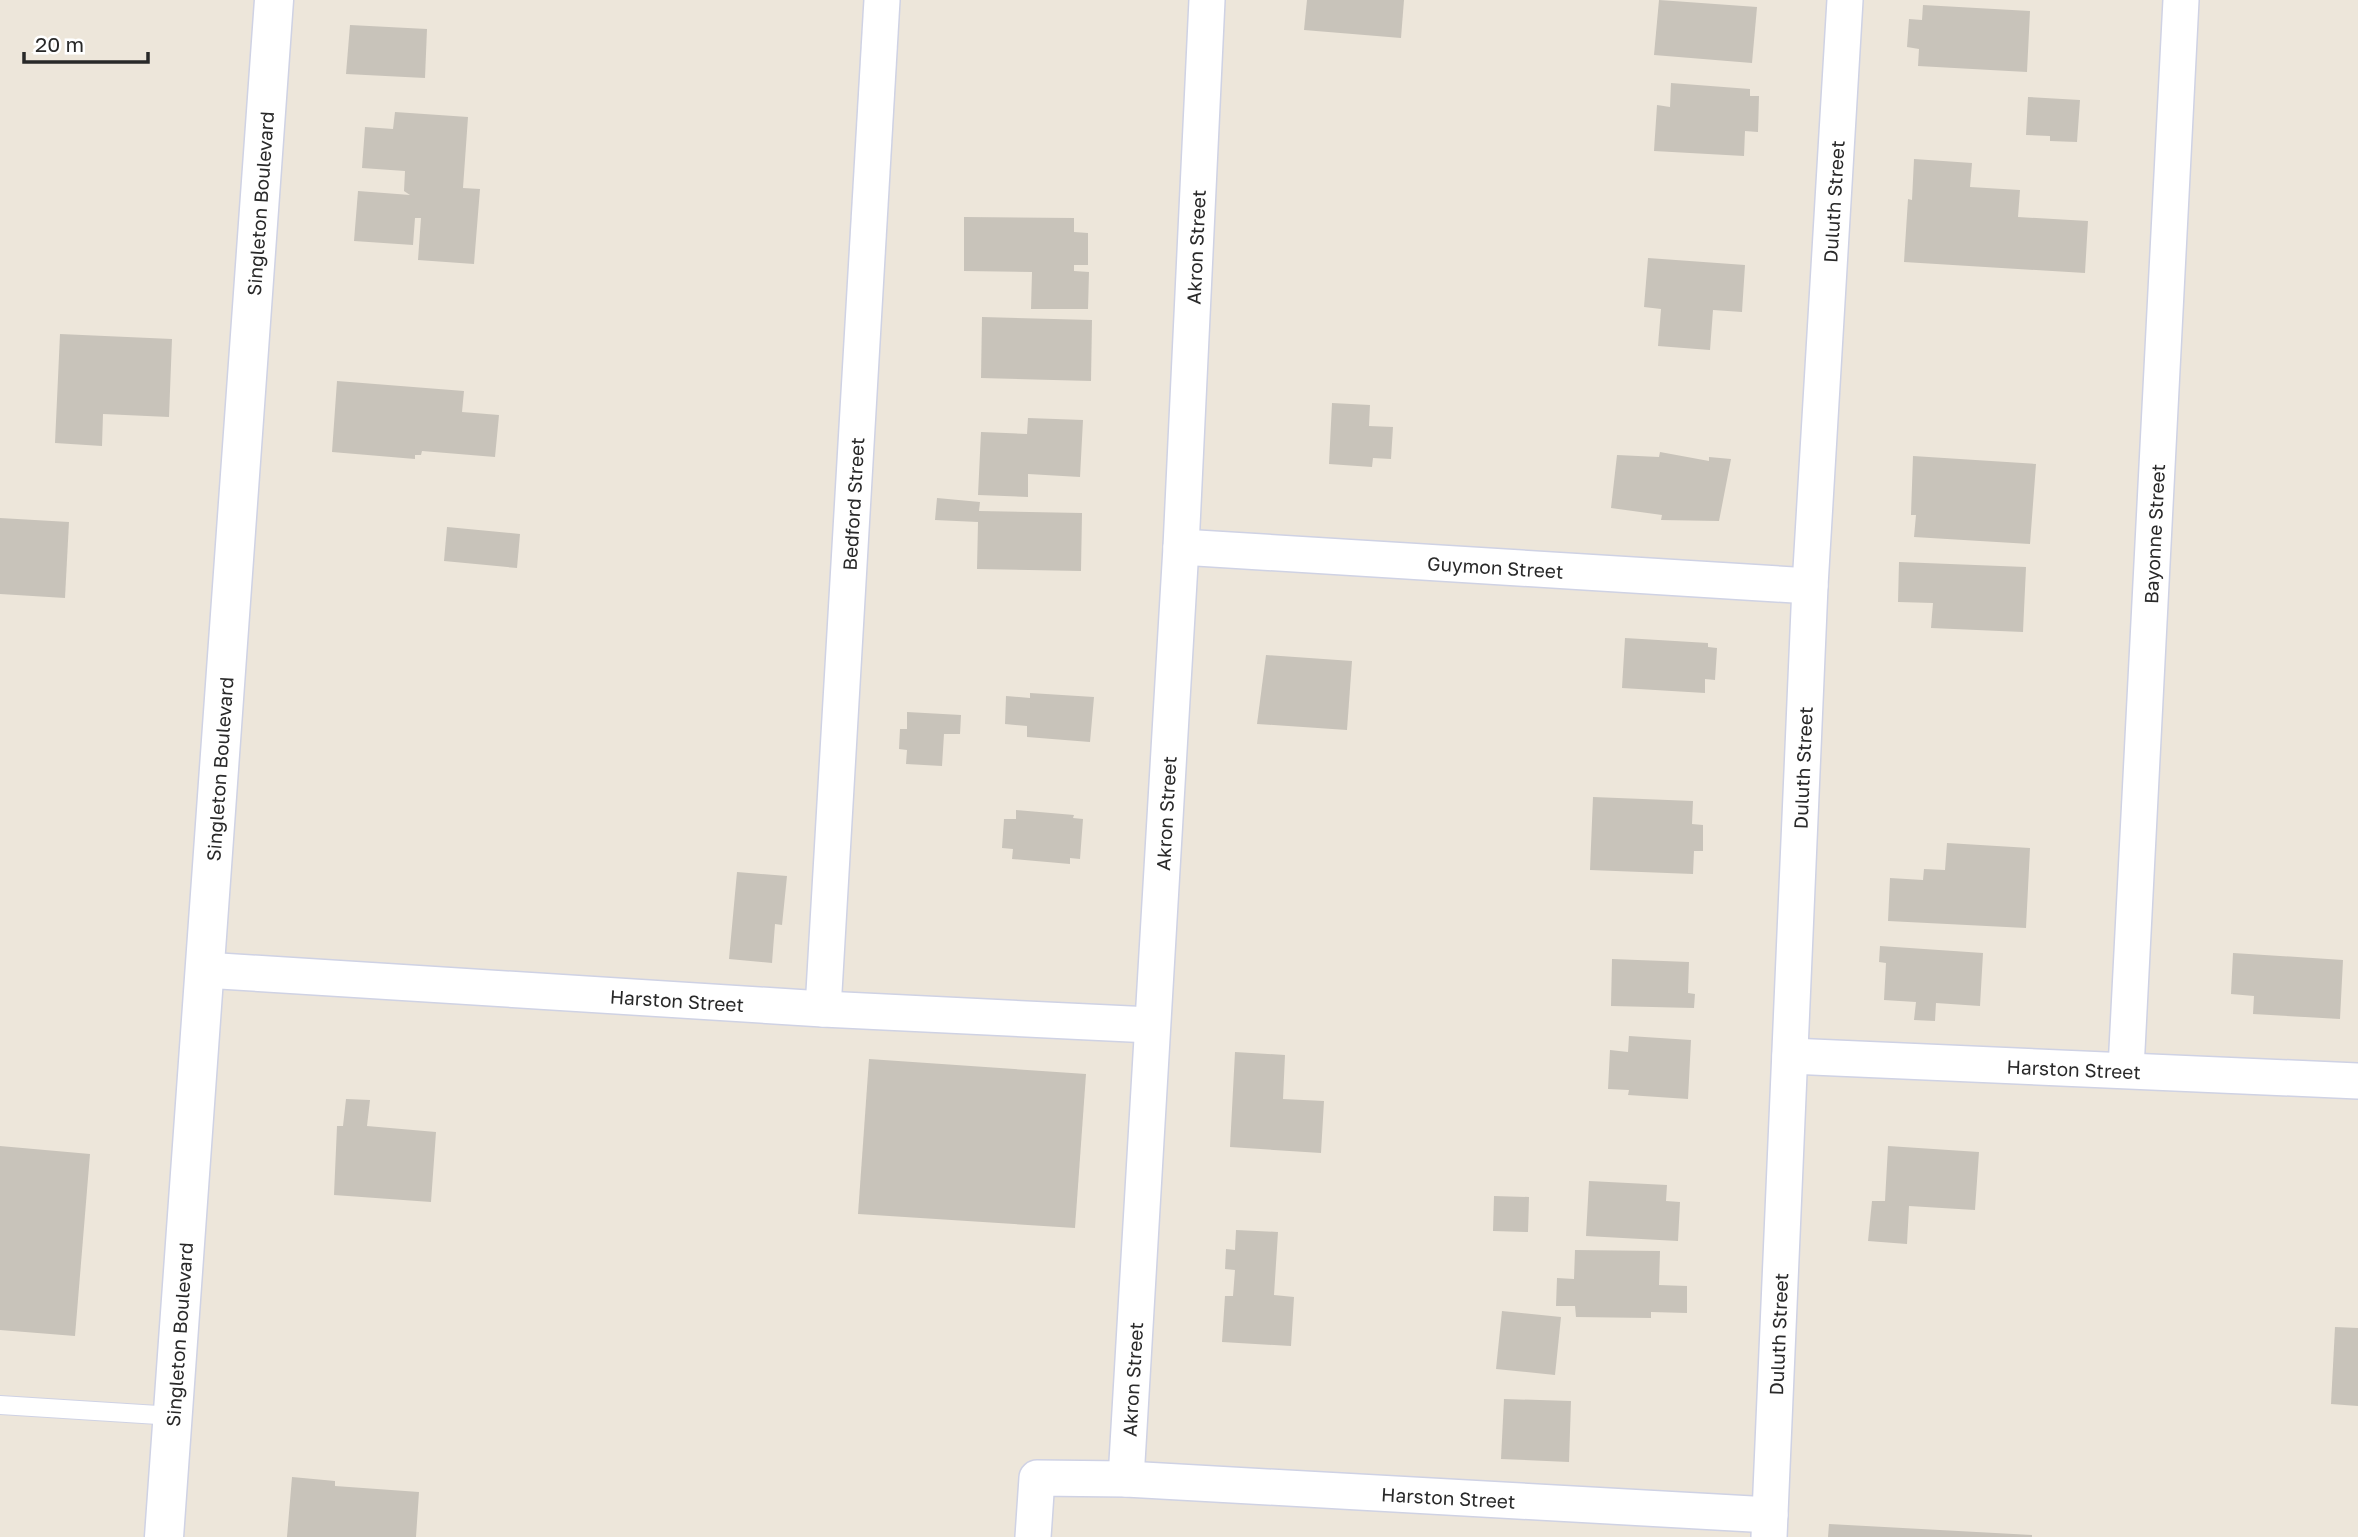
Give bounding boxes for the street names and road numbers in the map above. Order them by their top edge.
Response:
street label: Singleton Boulevard [241,110,278,296]
street label: Duluth Street [1818,140,1848,264]
street label: Akron Street [1181,189,1209,305]
street label: Bedford Street [837,437,868,571]
street label: Bayonne Street [2138,463,2169,604]
street label: Guymon Street [1427,551,1564,582]
street label: Singleton Boulevard [201,676,237,862]
street label: Duluth Street [1788,706,1816,830]
street label: Akron Street [1150,755,1180,871]
street label: Harston Street [609,984,745,1016]
street label: Harston Street [2006,1054,2141,1083]
street label: Singleton Boulevard [160,1241,197,1428]
street label: Duluth Street [1764,1272,1792,1396]
street label: Akron Street [1117,1321,1147,1437]
street label: Harston Street [1381,1482,1516,1512]

